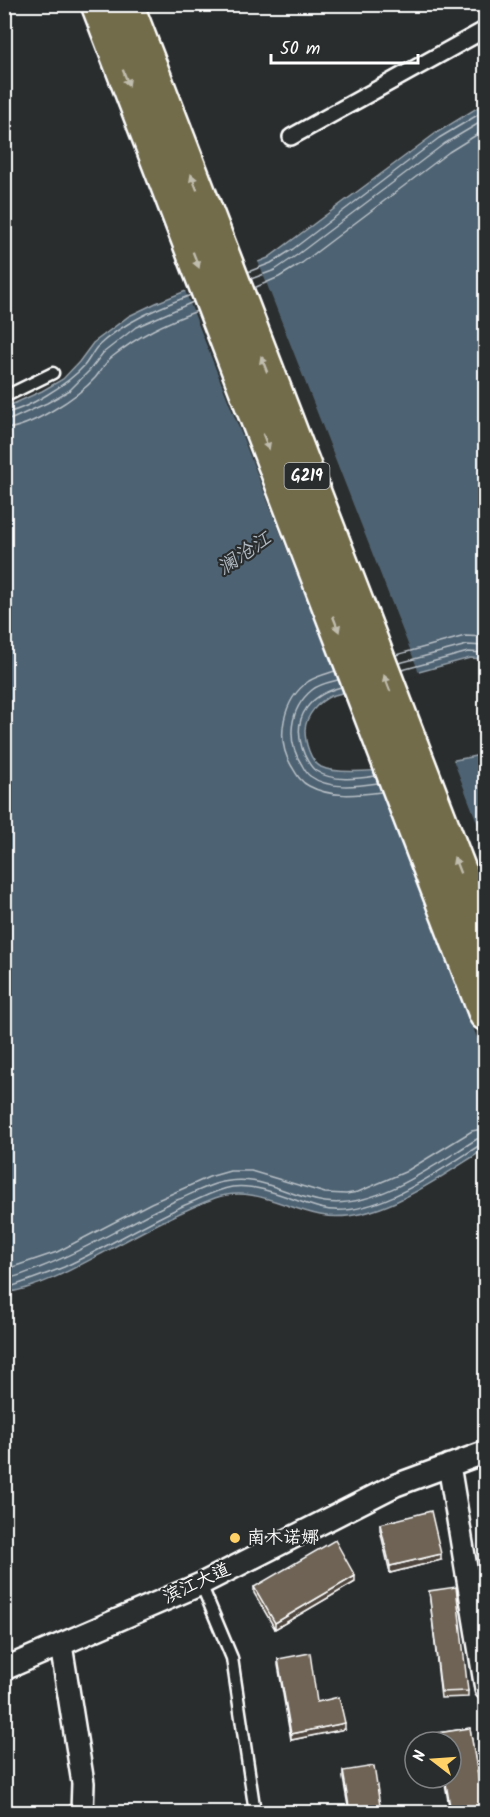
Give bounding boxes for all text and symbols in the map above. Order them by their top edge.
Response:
scale bar [271,27,418,65]
text: 50 m [280,35,320,64]
one-way arrow [122,69,131,87]
one-way arrow [189,173,199,191]
one-way arrow [192,251,201,269]
one-way arrow [259,355,269,373]
one-way arrow [262,433,271,451]
road number: G219 [284,463,330,489]
water label: 澜沧江 [211,523,280,584]
one-way arrow [331,615,341,633]
one-way arrow [382,674,392,692]
one-way arrow [452,856,462,874]
place label: 南木诺娜 [247,1524,319,1553]
marker: 南木诺娜 [228,1531,242,1545]
street label: 滨江大道 [158,1556,236,1612]
north arrow [403,1730,463,1790]
text: N [407,1748,434,1765]

